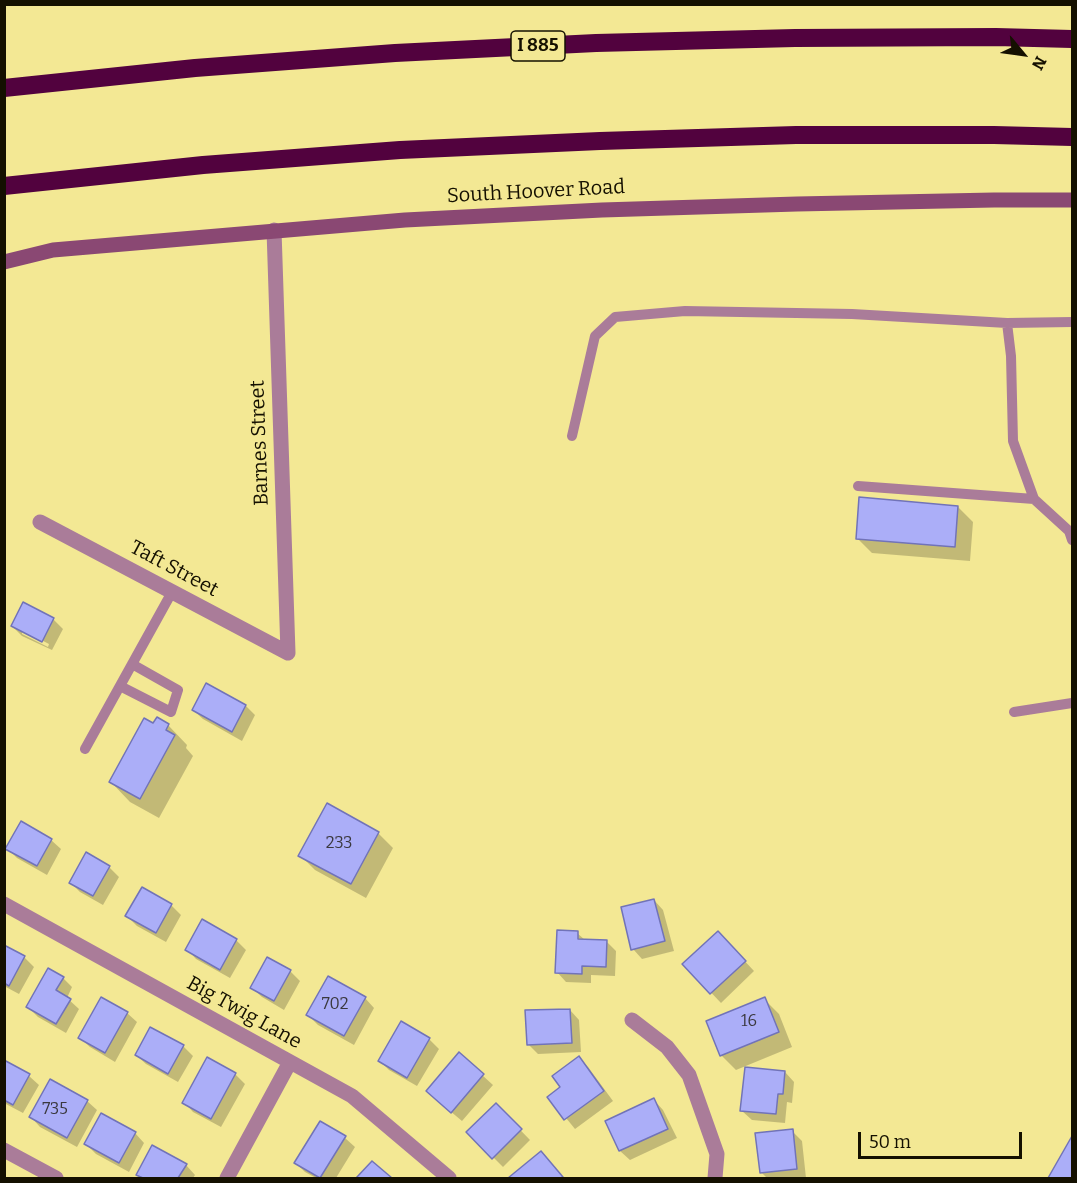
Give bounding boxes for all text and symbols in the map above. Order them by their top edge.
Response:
north arrow [993,24,1053,84]
road number: I 885 [511,31,565,61]
text: N [1028,53,1050,73]
street label: South Hoover Road [446,175,626,209]
street label: Barnes Street [246,380,274,506]
street label: Taft Street [126,536,222,602]
house number: 233 [326,834,352,854]
street label: Big Twig Lane [182,972,306,1054]
house number: 702 [322,995,348,1015]
house number: 16 [741,1012,757,1032]
house number: 735 [42,1100,68,1120]
scale bar [861,1120,1024,1158]
text: 50 m [869,1131,911,1153]

